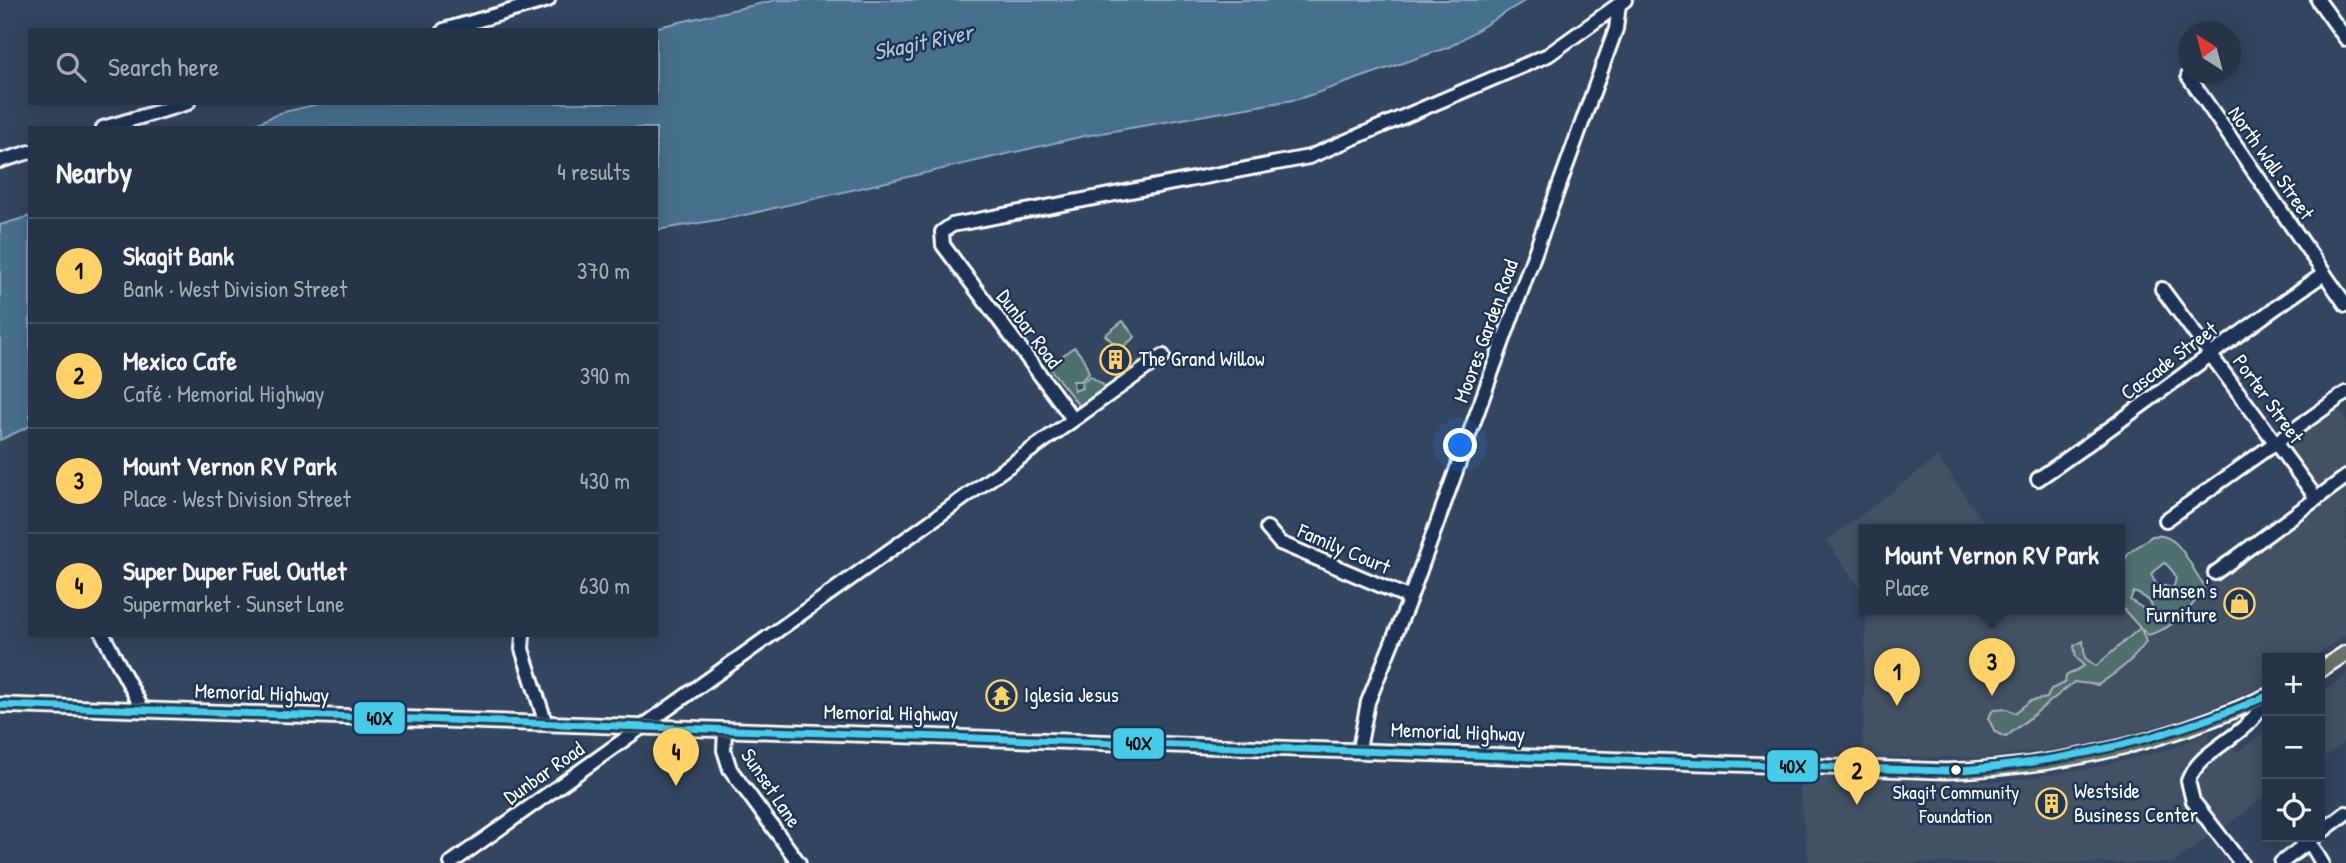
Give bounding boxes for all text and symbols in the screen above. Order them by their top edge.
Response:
water label: Skagit River [871,15,979,68]
north arrow [2178,21,2241,84]
search box [28,28,658,105]
icon: search [52,48,90,86]
text: Search here [108,49,219,84]
street label: North Wall Street [2222,100,2322,226]
text: Nearby [56,152,132,192]
text: 4 results [557,156,630,187]
text: Skagit Bank [123,238,234,273]
text: 1 [75,255,83,286]
text: 370 m [577,255,630,286]
street label: Moores Garden Road [1446,255,1525,406]
text: Bank · West Division Street [123,273,347,304]
street label: Dunbar Road [990,283,1069,374]
street label: Cascade Street [2114,314,2224,407]
building icon: The Grand Willow [1099,342,1133,376]
text: Mexico Cafe [123,343,237,378]
place label: The Grand Willow [1139,344,1265,373]
street label: Porter Street [2226,348,2311,450]
text: 2 [74,360,84,391]
text: 390 m [580,360,630,391]
text: Café · Memorial Highway [123,378,325,409]
your location [1443,428,1477,462]
text: Mount Vernon RV Park [123,448,337,483]
text: 3 [74,465,84,496]
text: 430 m [580,465,630,496]
text: Place · West Division Street [123,483,351,514]
street label: Family Court [1292,516,1396,581]
popup [1859,524,2125,615]
text: Mount Vernon RV Park [1885,537,2099,572]
text: Super Duper Fuel Outlet [123,553,346,588]
text: 4 [75,570,83,601]
text: 630 m [579,570,630,601]
text: Place [1885,572,1929,603]
place label: Hansen's Furniture [2145,576,2217,629]
shop icon: Hansen's Furniture [2223,586,2257,620]
text: Supermarket · Sunset Lane [123,588,344,619]
pin: 3 [1969,638,2015,696]
pin: 1 [1874,648,1920,706]
map controls [2262,653,2325,842]
button: + [2262,653,2325,716]
street label: Memorial Highway [194,676,330,709]
temple icon: Iglesia Jesus [984,678,1018,712]
place label: Iglesia Jesus [1024,680,1119,709]
street label: Memorial Highway [823,697,959,728]
line badge: 40X [353,701,406,735]
text: 40X [366,705,394,731]
street label: Memorial Highway [1390,715,1526,748]
button: − [2262,716,2325,779]
line badge: 40X [1112,727,1165,760]
pin: 4 [653,728,699,786]
text: 40X [1125,730,1153,756]
street label: Dunbar Road [498,734,590,811]
street label: Sunset Lane [734,742,809,833]
pin: 2 [1834,747,1880,805]
line badge: 40X [1766,749,1819,783]
text: 40X [1779,753,1807,779]
marker: Skagit Community Foundation [1949,763,1963,777]
place label: Westside Business Center [2074,776,2198,829]
place label: Skagit Community Foundation [1893,779,2019,829]
button: locate [2262,779,2325,842]
building icon: Westside Business Center [2034,786,2068,820]

